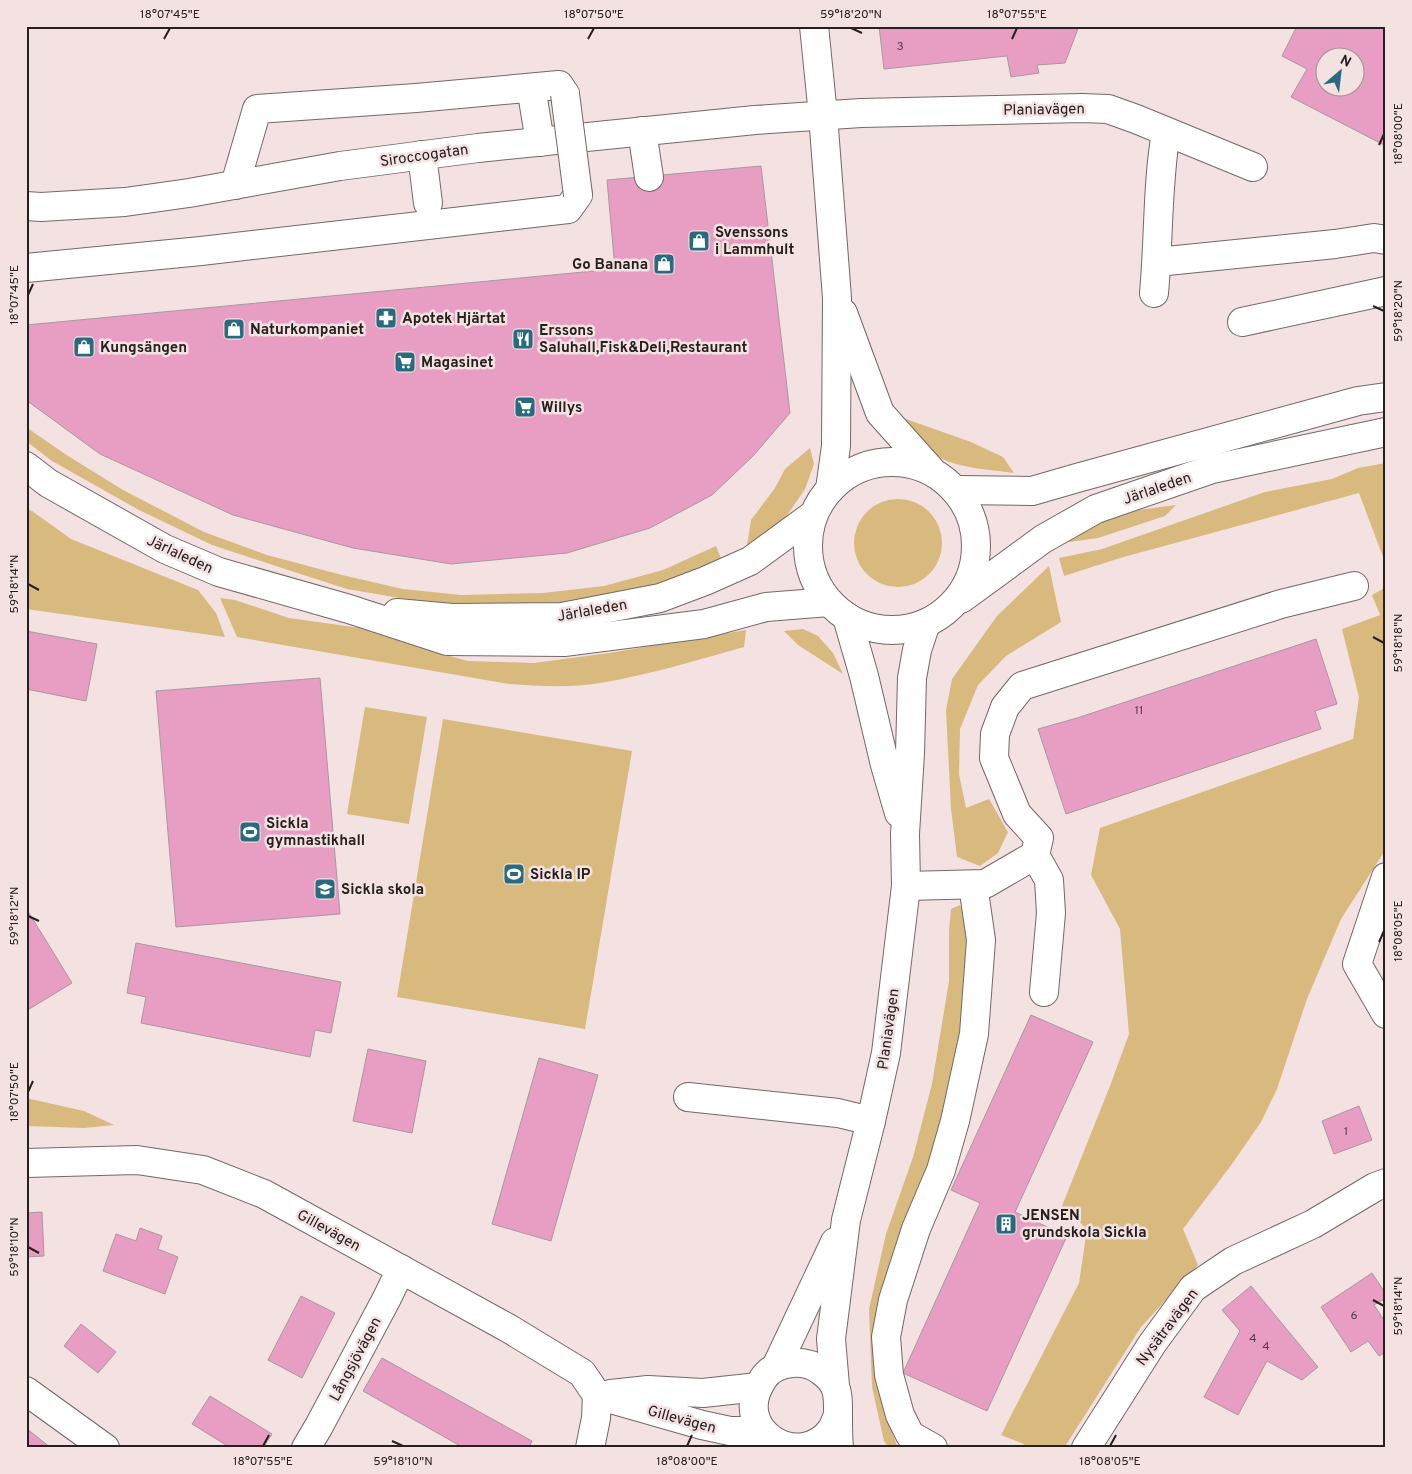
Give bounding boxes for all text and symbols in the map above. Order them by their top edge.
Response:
text: 18°07'45"E [140,7,200,23]
text: 18°07'50"E [564,7,624,23]
text: 59°18'20"N [820,7,882,23]
text: 18°07'55"E [987,7,1047,23]
house number: 3 [896,39,904,55]
north arrow [1314,48,1364,98]
text: N [1337,52,1354,72]
street label: Planiavägen [1003,100,1085,121]
text: 18°08'00"E [1391,103,1407,165]
street label: Siroccogatan [379,141,470,172]
place label: Svenssons i Lammhult [715,224,794,260]
shop icon: Svenssons i Lammhult [687,229,711,253]
shop icon: Go Banana [652,252,676,276]
place label: Go Banana [572,256,648,275]
text: 18°07'45"E [7,265,23,325]
text: 59°18'20"N [1391,280,1407,342]
pharmacy icon: Apotek Hjärtat [374,306,398,330]
place label: Apotek Hjärtat [402,310,506,329]
shop icon: Naturkompaniet [222,317,246,341]
place label: Naturkompaniet [250,321,364,340]
place label: Erssons Saluhall,Fisk&Deli,Restaurant [539,322,747,358]
restaurant icon: Erssons Saluhall,Fisk&Deli,Restaurant [511,327,535,351]
shop icon: Kungsängen [72,335,96,359]
place label: Kungsängen [100,339,187,358]
supermarket icon: Magasinet [393,350,417,374]
place label: Magasinet [421,354,493,373]
supermarket icon: Willys [513,395,537,419]
place label: Willys [541,399,582,418]
street label: Järlaleden [1121,469,1194,510]
street label: Järlaleden [143,532,216,579]
text: 59°18'14"N [7,555,23,613]
street label: Järlaleden [556,596,629,627]
text: 59°18'18"N [1391,614,1407,672]
house number: 11 [1135,703,1143,719]
place label: Sickla gymnastikhall [266,815,365,851]
sports icon: Sickla gymnastikhall [238,820,262,844]
sports icon: Sickla IP [502,862,526,886]
place label: Sickla IP [530,866,591,885]
school or university icon: Sickla skola [313,877,337,901]
place label: Sickla skola [341,881,424,900]
text: 59°18'12"N [7,887,23,945]
text: 18°08'05"E [1391,900,1407,962]
street label: Planiavägen [874,987,905,1071]
text: 18°07'50"E [7,1062,23,1122]
house number: 1 [1344,1124,1348,1140]
street label: Gillevägen [293,1206,364,1257]
place label: JENSEN grundskola Sickla [1022,1207,1147,1243]
building icon: JENSEN grundskola Sickla [994,1212,1018,1236]
text: 59°18'10"N [7,1217,23,1277]
text: 59°18'14"N [1391,1277,1407,1335]
street label: Nysätravägen [1133,1286,1203,1370]
house number: 6 [1350,1308,1358,1324]
street label: Långsjövägen [326,1314,387,1405]
house number: 4 [1249,1331,1257,1347]
house number: 4 [1262,1339,1270,1355]
street label: Gillevägen [645,1402,718,1439]
text: 18°07'55"E [233,1454,293,1470]
text: 59°18'10"N [373,1454,433,1470]
text: 18°08'00"E [656,1454,718,1470]
text: 18°08'05"E [1079,1454,1141,1470]

